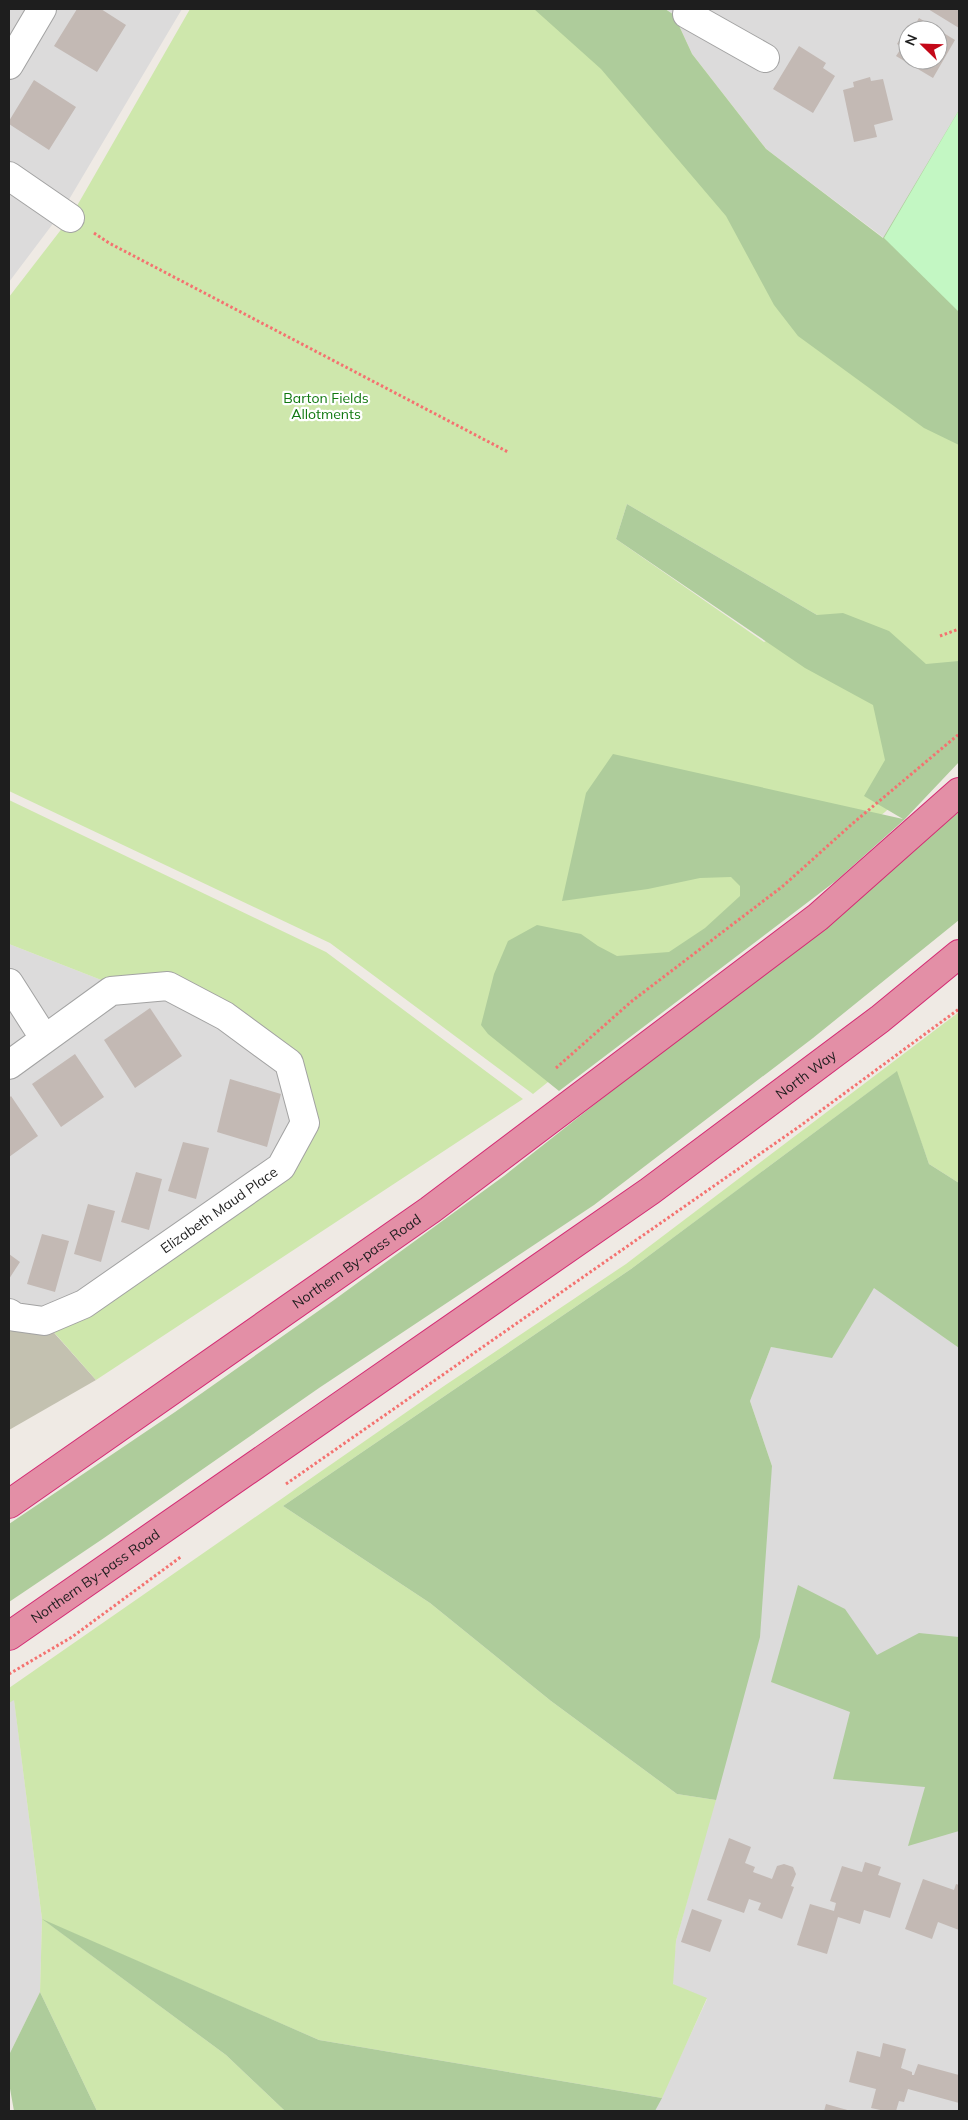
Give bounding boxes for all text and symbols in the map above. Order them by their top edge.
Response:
north arrow [898,20,948,70]
text: N [901,32,921,48]
park label: Barton Fields Allotments [283,389,369,423]
street label: North Way [772,1046,840,1103]
street label: Elizabeth Maud Place [157,1163,281,1257]
street label: Northern By-pass Road [289,1210,425,1312]
street label: Northern By-pass Road [27,1525,163,1627]

